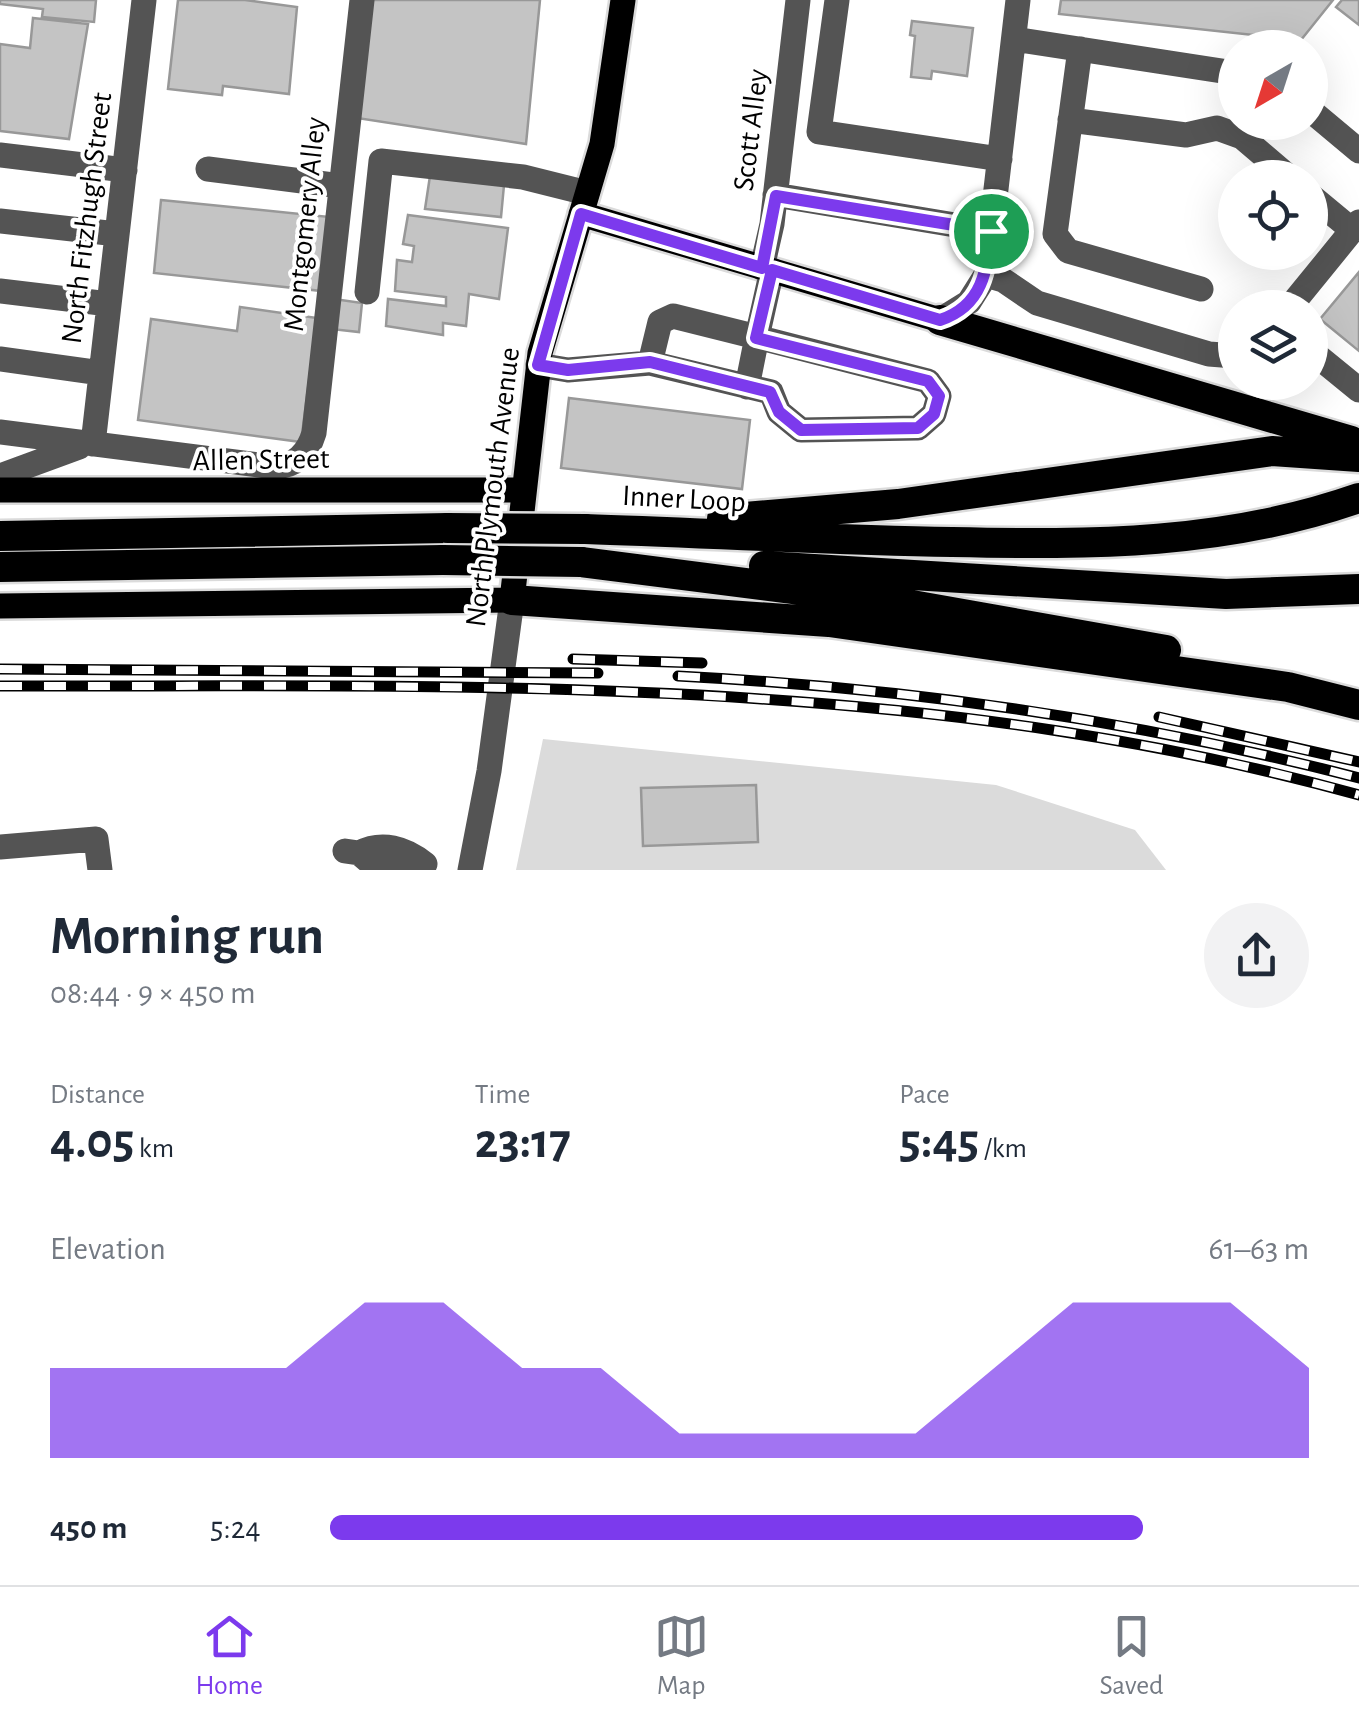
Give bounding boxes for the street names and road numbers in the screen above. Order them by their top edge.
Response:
street label: Scott Alley [729,67,773,193]
street label: North Fitzhugh Street [57,90,117,346]
street label: Montgomery Alley [279,115,331,333]
street label: North Plymouth Avenue [461,346,525,629]
street label: Allen Street [192,444,330,476]
street label: Inner Loop [621,481,746,517]

